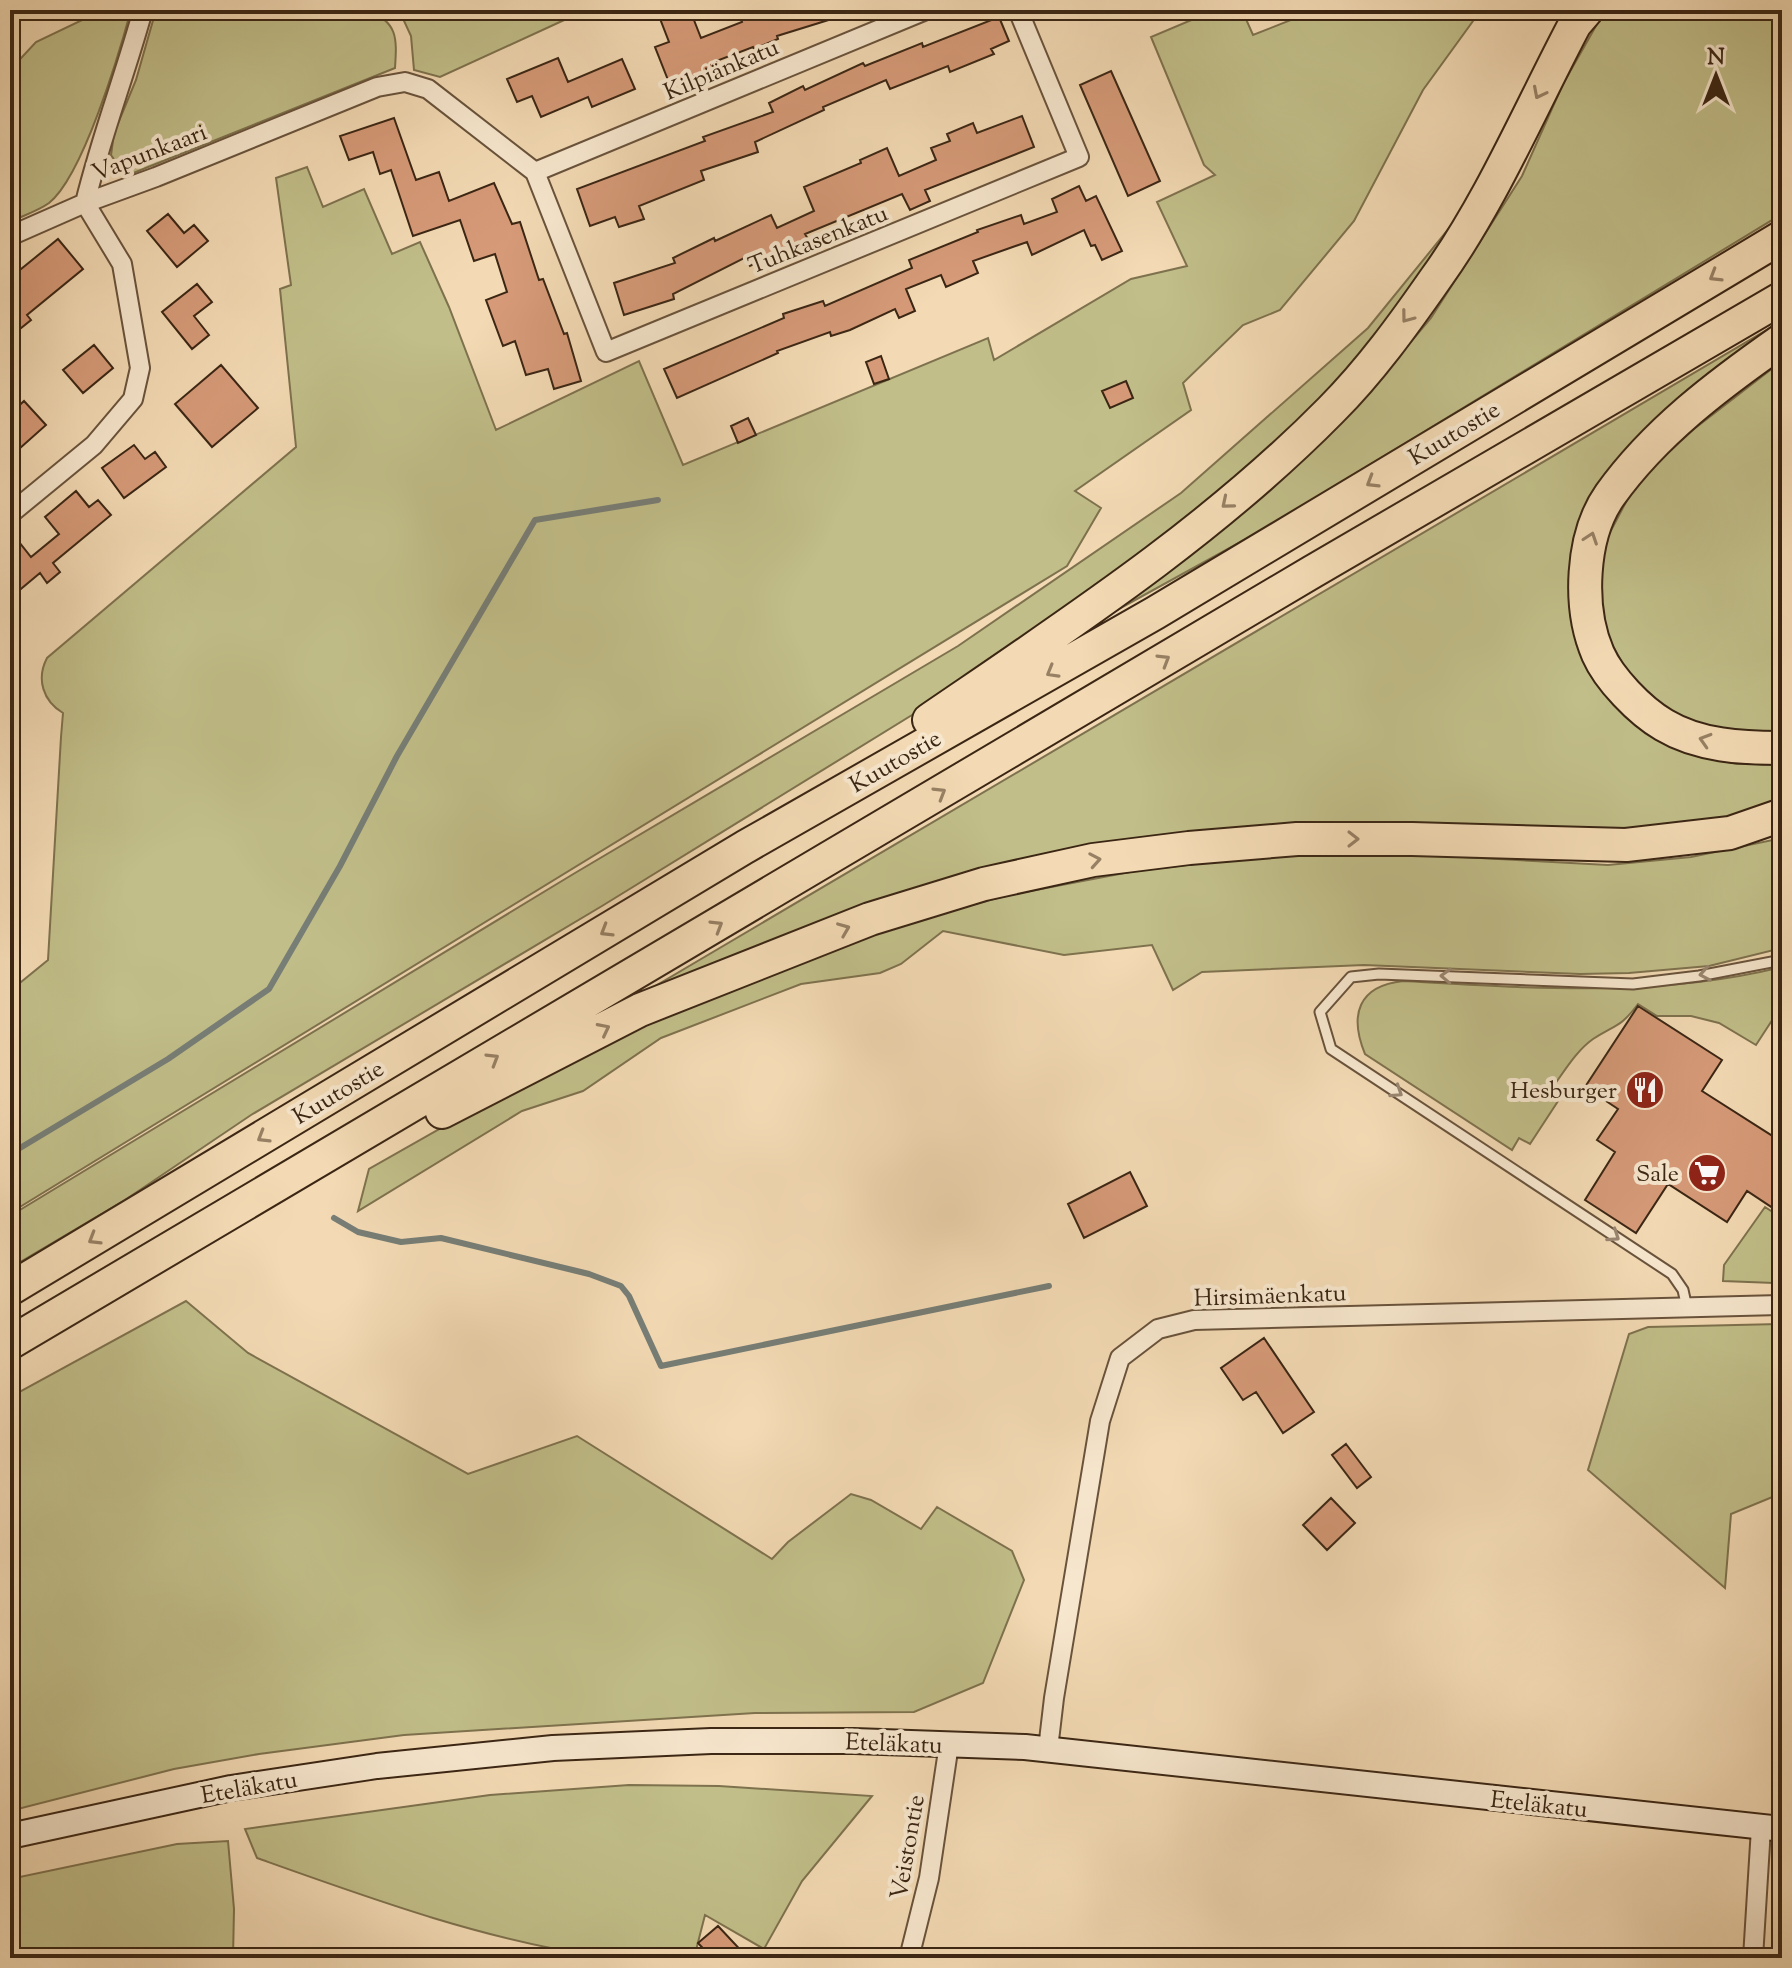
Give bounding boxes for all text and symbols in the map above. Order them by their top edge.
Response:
street label: Kilpiänkatu [659,31,785,110]
north arrow [1676,36,1756,116]
text: N [1707,43,1725,75]
one-way arrow [1533,84,1548,99]
street label: Vapunkaari [87,116,212,191]
street label: Tuhkasenkatu [744,197,894,284]
one-way arrow [1709,267,1724,282]
one-way arrow [1403,308,1417,322]
street label: Kuutostie [1403,394,1507,475]
one-way arrow [1366,473,1381,488]
one-way arrow [1222,493,1237,508]
one-way arrow [1582,532,1598,546]
one-way arrow [1155,655,1170,670]
one-way arrow [1046,662,1061,678]
street label: Kuutostie [844,723,948,803]
one-way arrow [1699,733,1712,749]
one-way arrow [931,787,946,803]
one-way arrow [1347,830,1360,848]
one-way arrow [1088,852,1101,869]
one-way arrow [708,920,723,936]
one-way arrow [600,921,615,936]
one-way arrow [836,922,850,939]
one-way arrow [1699,965,1712,982]
one-way arrow [1439,967,1452,984]
one-way arrow [596,1023,611,1038]
street label: Kuutostie [287,1053,391,1134]
one-way arrow [484,1053,499,1068]
restaurant icon: Hesburger [1624,1069,1666,1111]
place label: Hesburger [1510,1075,1617,1109]
one-way arrow [1389,1083,1403,1098]
one-way arrow [257,1127,272,1143]
supermarket icon: Sale [1686,1152,1728,1194]
place label: Sale [1636,1158,1679,1192]
one-way arrow [1606,1226,1620,1241]
one-way arrow [88,1229,103,1245]
street label: Hirsimäenkatu [1193,1277,1347,1317]
street label: Eteläkatu [845,1726,943,1764]
street label: Eteläkatu [198,1764,300,1814]
street label: Eteläkatu [1489,1784,1589,1828]
street label: Veistontie [883,1792,935,1902]

